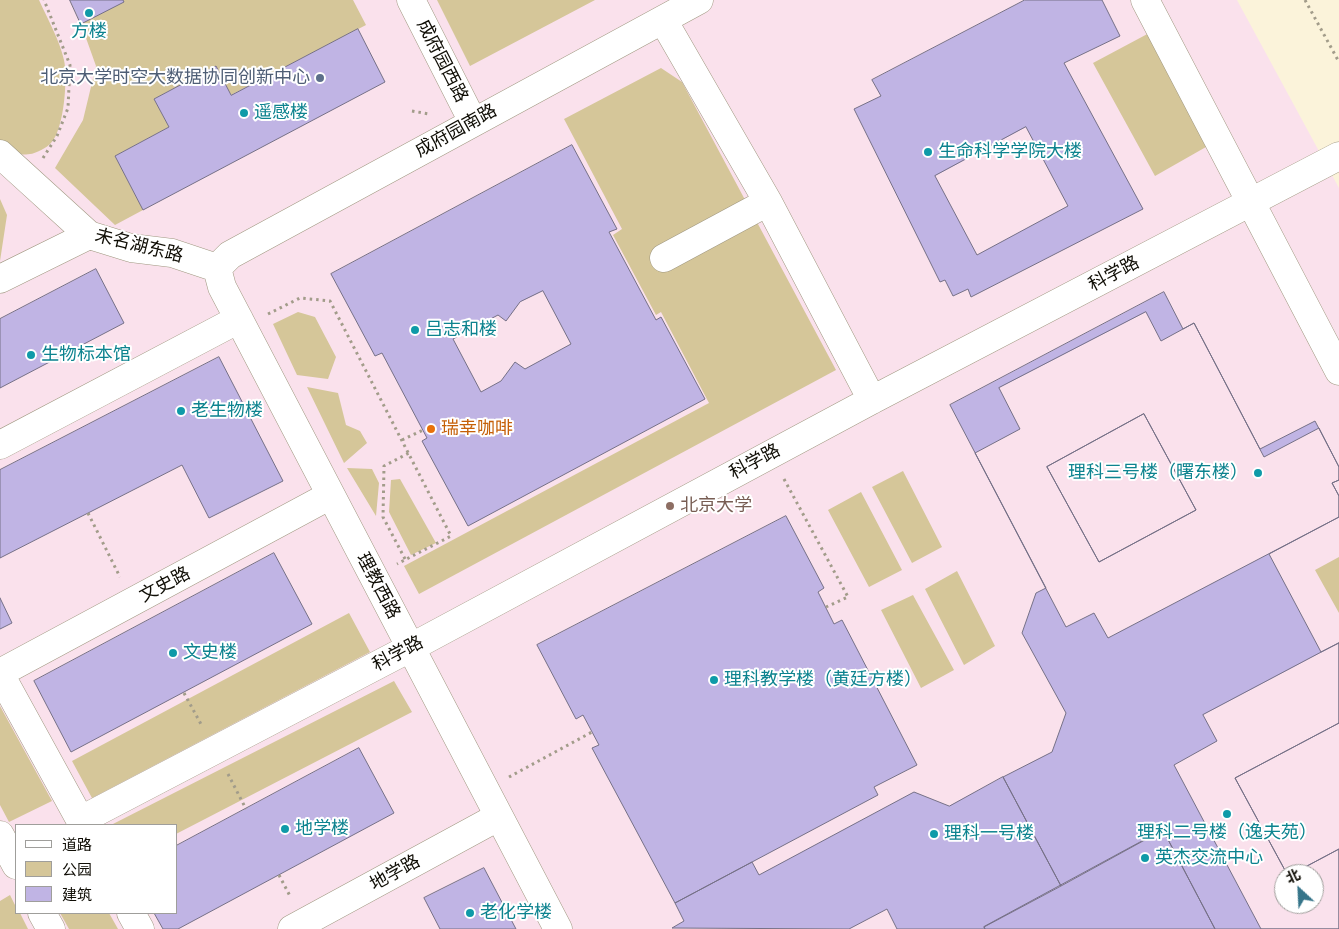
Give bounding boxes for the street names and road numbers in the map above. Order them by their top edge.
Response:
street label: 成府园西路 [412,16,472,106]
street label: 成府园南路 [411,100,501,162]
street label: 未名湖东路 [93,225,185,267]
street label: 科学路 [1085,252,1143,296]
street label: 科学路 [726,440,784,484]
street label: 理教西路 [352,549,404,623]
street label: 文史路 [136,563,194,607]
street label: 科学路 [369,632,427,676]
street label: 地学路 [366,850,424,896]

